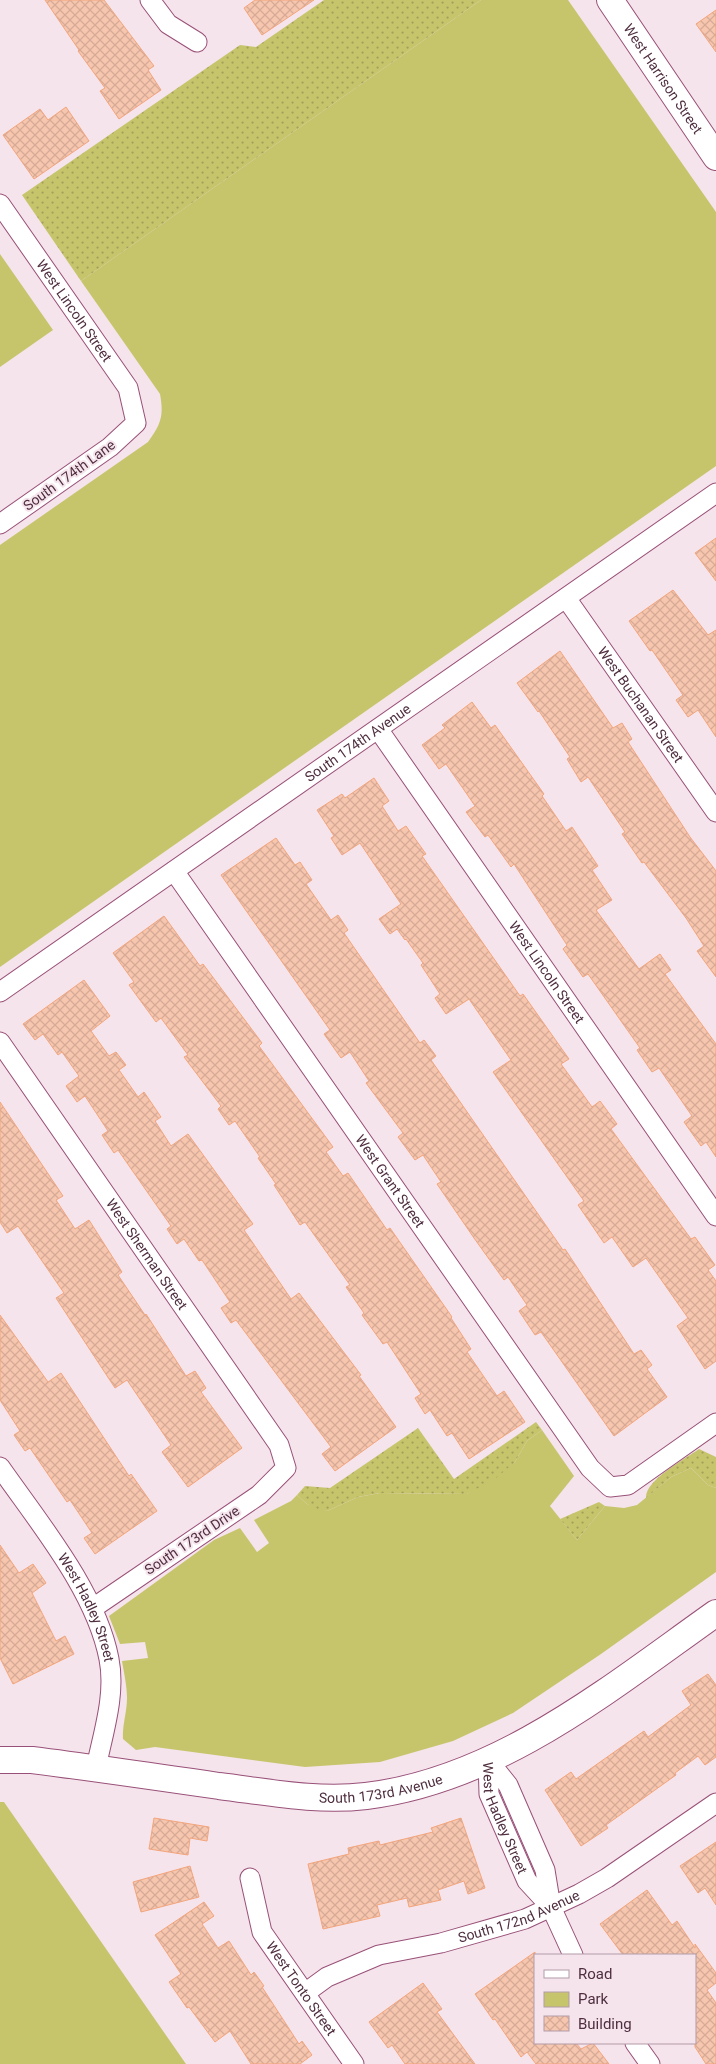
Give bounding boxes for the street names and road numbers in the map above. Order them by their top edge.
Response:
street label: West Harrison Street [620,21,706,137]
street label: West Lincoln Street [33,257,115,365]
street label: South 174th Lane [20,436,118,514]
street label: West Buchanan Street [595,643,687,766]
street label: South 174th Avenue [302,700,414,785]
street label: West Lincoln Street [506,918,588,1027]
street label: West Grant Street [352,1132,428,1231]
street label: West Sherman Street [103,1196,191,1313]
street label: South 173rd Drive [142,1502,242,1578]
street label: West Hadley Street [55,1550,117,1664]
street label: West Hadley Street [480,1762,531,1877]
street label: South 173rd Avenue [319,1771,444,1806]
street label: South 172nd Avenue [456,1887,582,1946]
street label: West Tonto Street [263,1938,340,2039]

